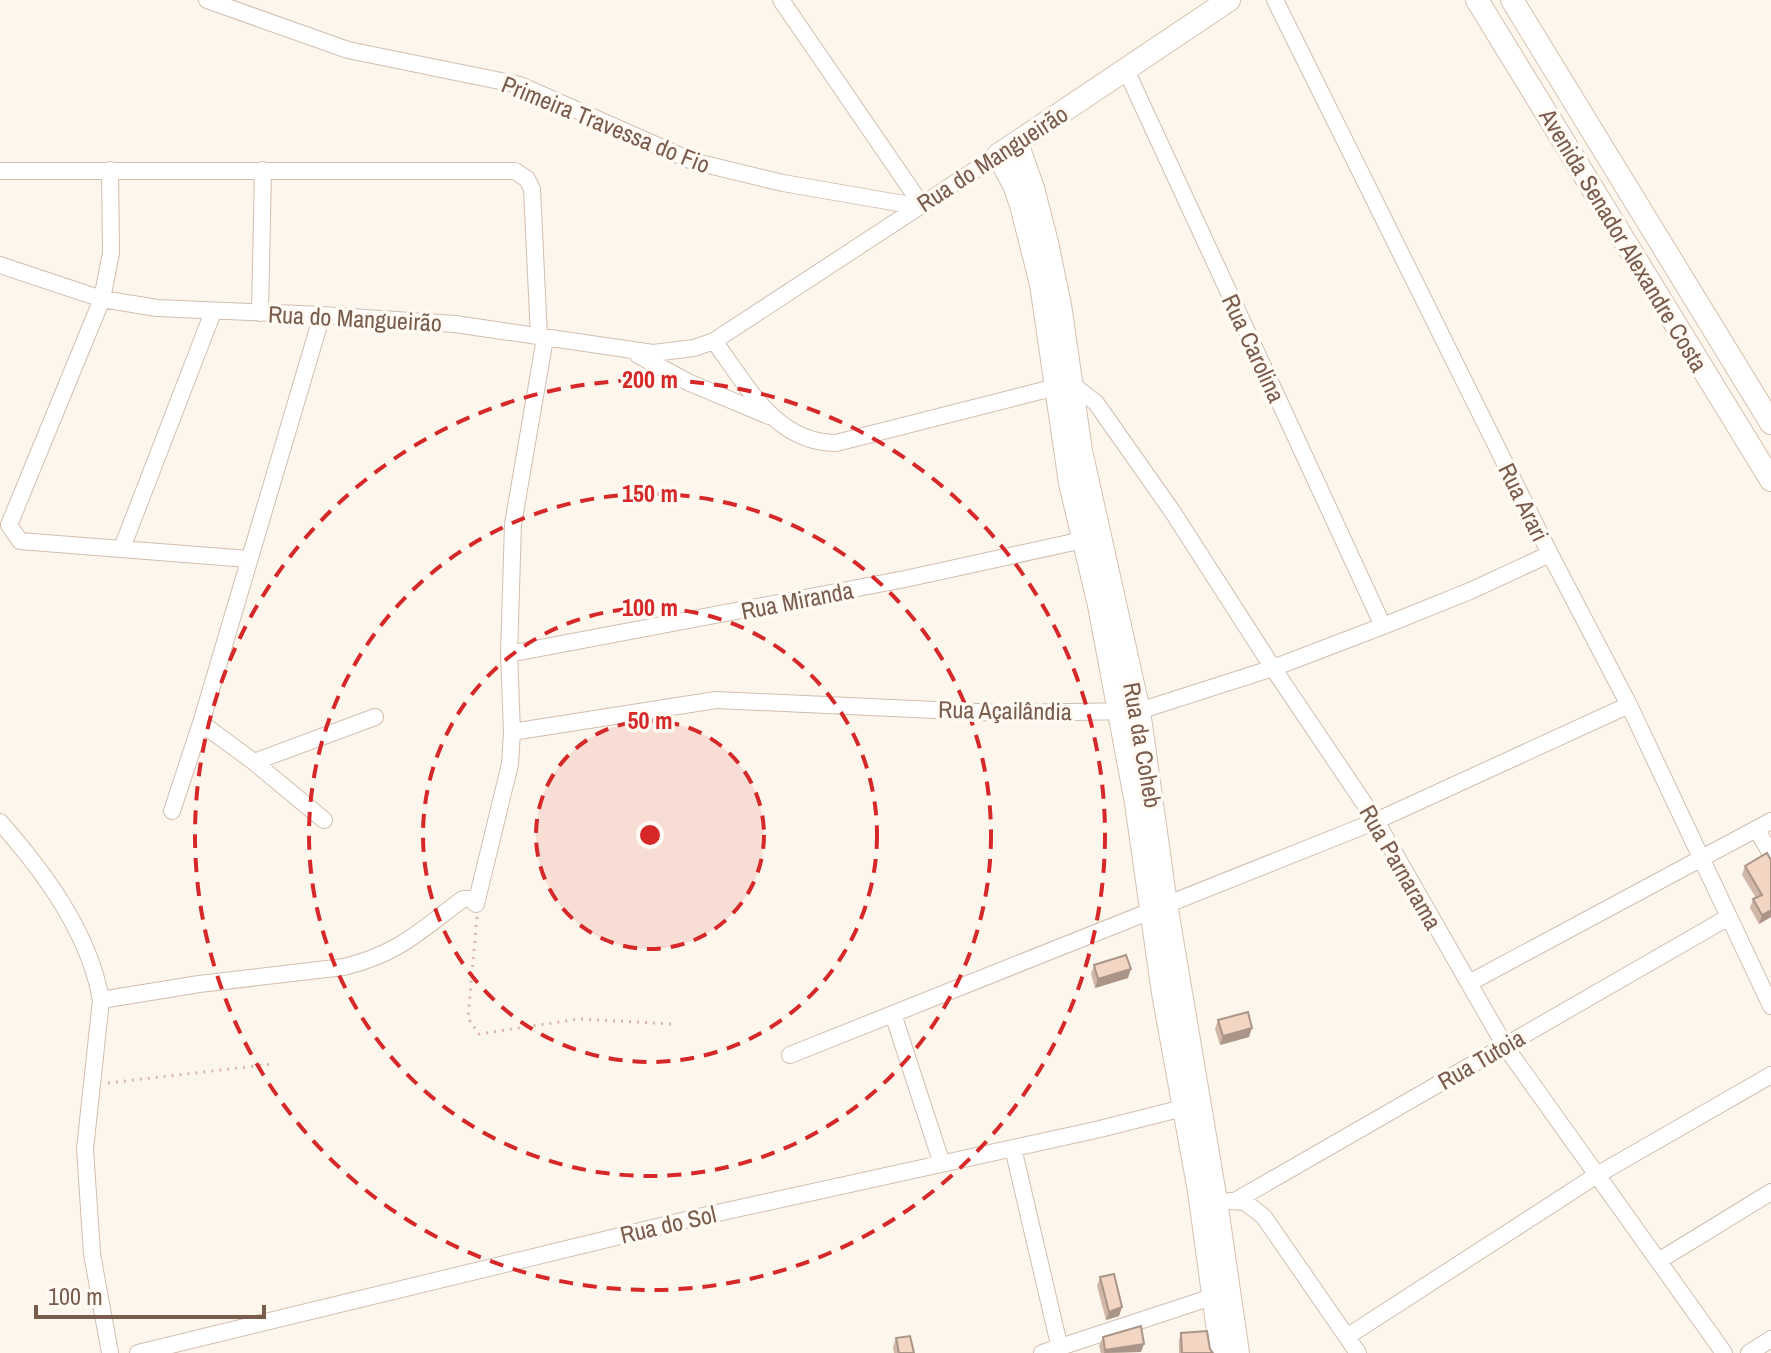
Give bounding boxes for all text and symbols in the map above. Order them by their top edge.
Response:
street label: Primeira Travessa do Fio [497,68,715,180]
street label: Rua do Mangueirão [910,97,1074,219]
street label: Avenida Senador Alexandre Costa [1532,102,1715,378]
street label: Rua Carolina [1215,289,1293,407]
street label: Rua do Mangueirão [267,297,443,339]
text: 200 m [622,363,678,395]
street label: Rua Arari [1491,458,1557,546]
text: 150 m [622,477,678,509]
street label: Rua Miranda [738,573,856,627]
text: 100 m [622,591,678,623]
street label: Rua da Coheb [1116,680,1170,810]
street label: Rua Açailândia [938,693,1072,727]
text: 50 m [628,704,672,736]
street label: Rua Parnarama [1352,799,1450,935]
centre of rings [636,821,664,849]
street label: Rua Tutoia [1432,1021,1530,1097]
street label: Rua do Sol [617,1197,719,1251]
scale bar [36,1269,264,1319]
text: 100 m [48,1280,103,1312]

